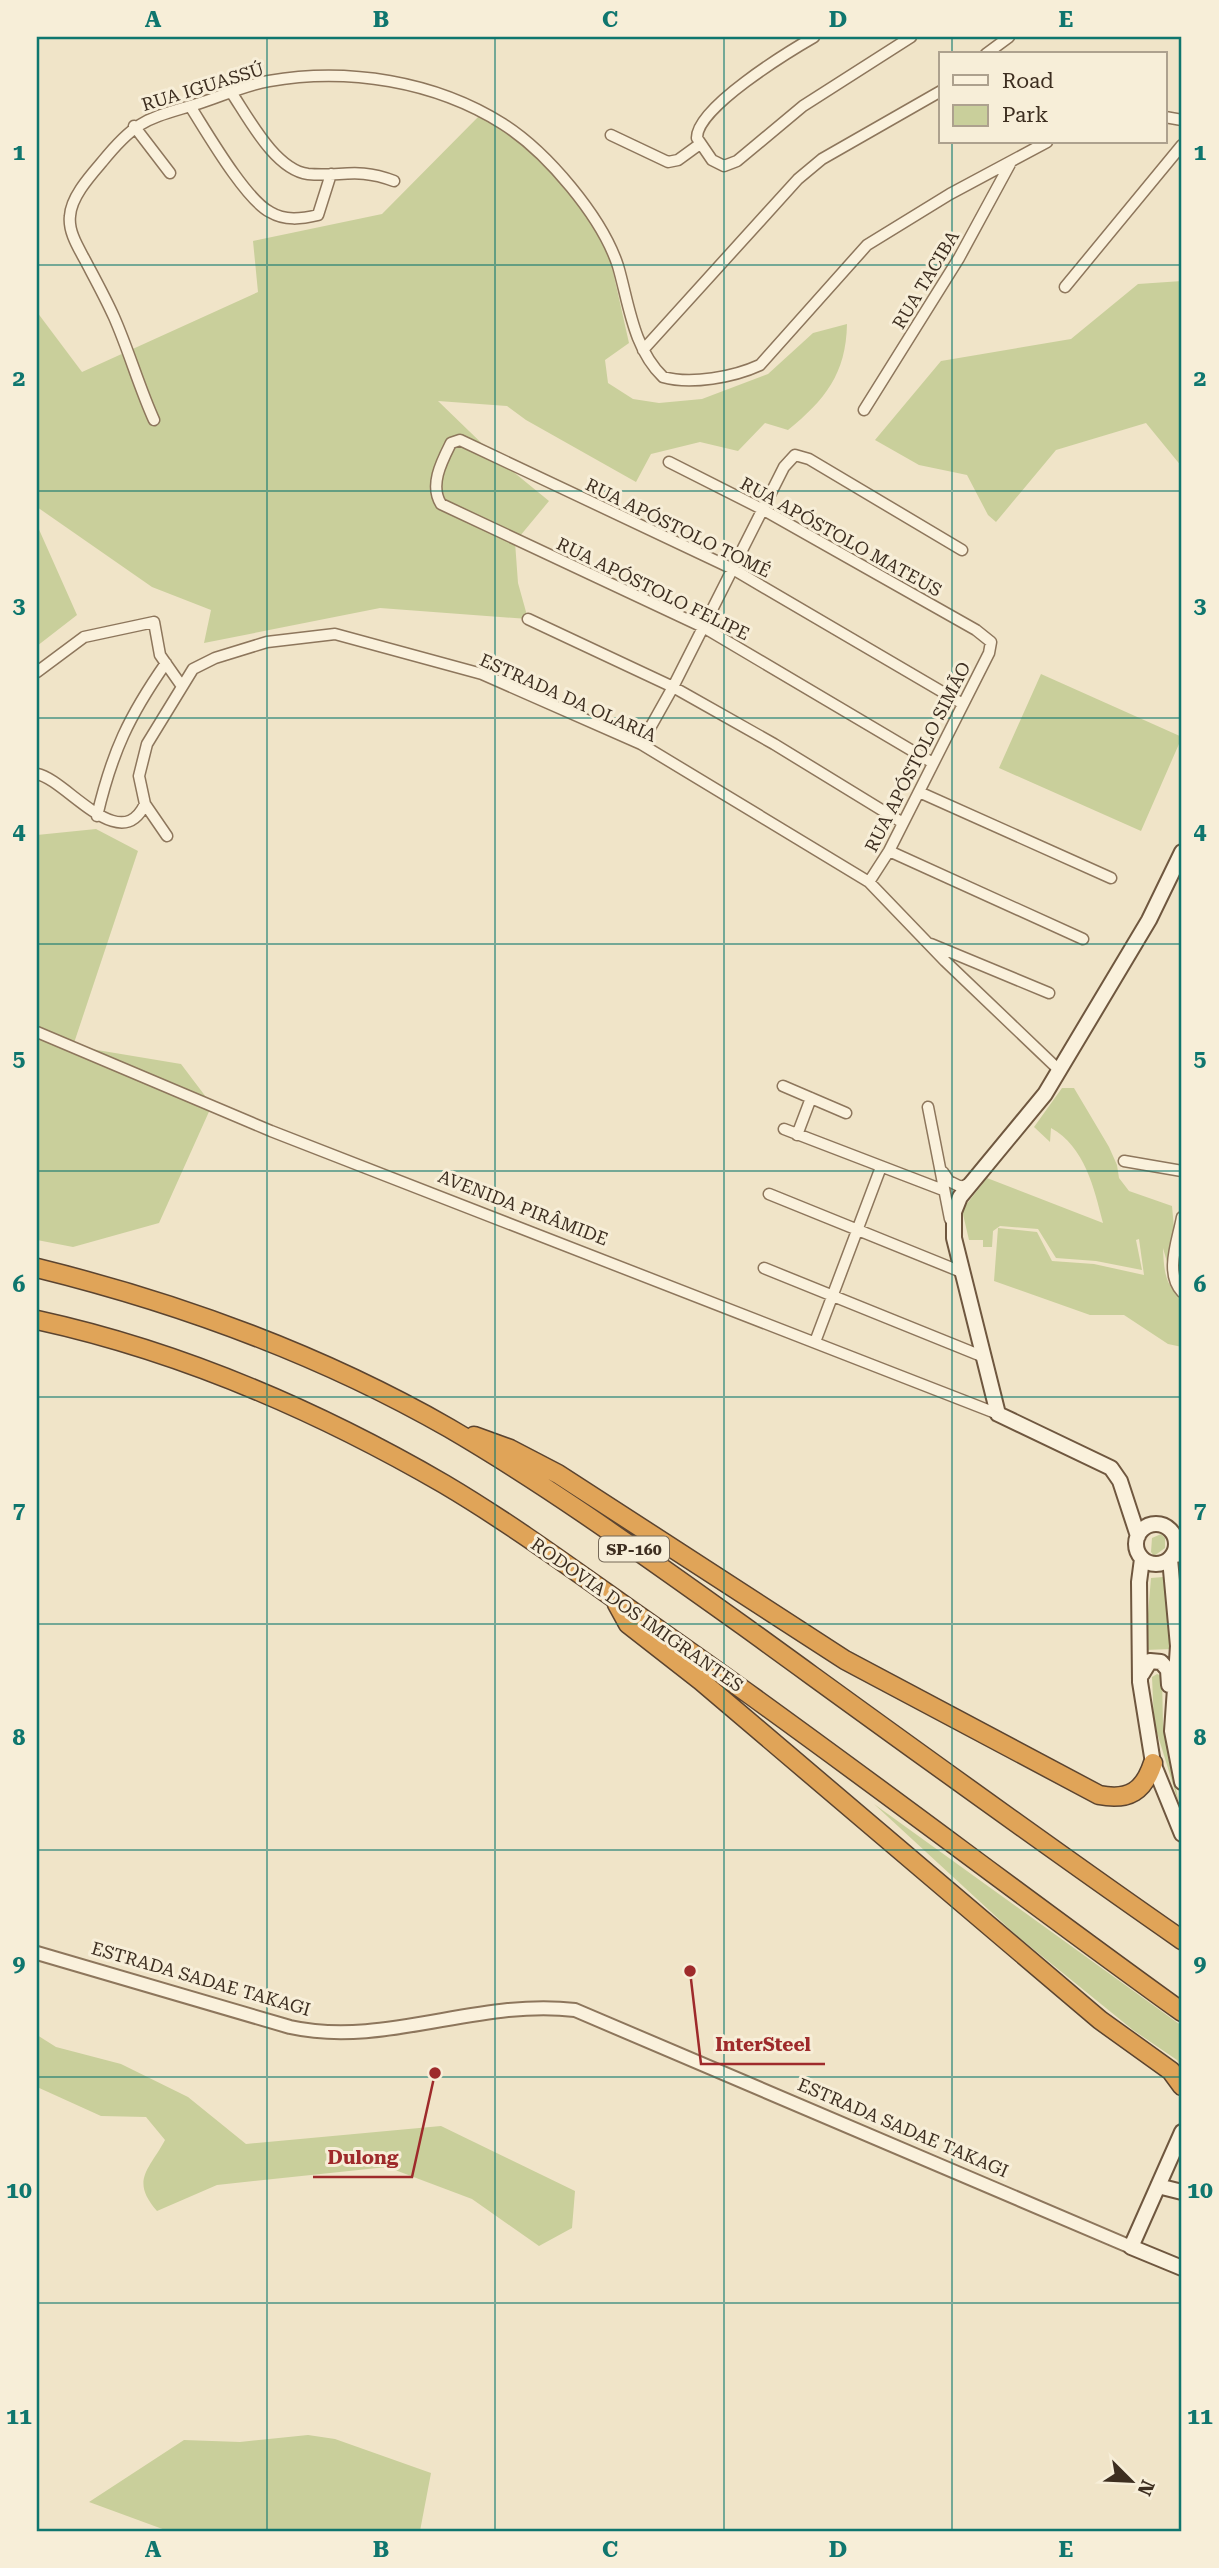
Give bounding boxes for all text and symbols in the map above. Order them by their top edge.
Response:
text: A [145,6,162,33]
text: B [373,6,389,33]
text: C [602,6,618,33]
text: D [829,6,847,33]
text: E [1059,6,1073,33]
legend [939,52,1166,144]
street label: RUA IGUASSÚ [139,58,267,115]
text: Road [1002,69,1054,93]
text: Park [1002,103,1048,127]
text: 1 [13,139,26,166]
text: 1 [1194,139,1207,166]
street label: RUA TACIBA [888,226,963,333]
text: 2 [13,365,25,392]
text: 2 [1194,365,1206,392]
street label: RUA APÓSTOLO MATEUS [737,472,946,601]
street label: RUA APÓSTOLO TOMÉ [582,474,774,582]
street label: RUA APÓSTOLO FELIPE [553,533,753,644]
text: 3 [13,592,26,619]
text: 3 [1194,592,1207,619]
street label: ESTRADA DA OLARIA [477,649,660,746]
street label: RUA APÓSTOLO SIMÃO [860,658,975,855]
text: 4 [13,818,26,845]
text: 4 [1194,818,1207,845]
text: 5 [13,1045,26,1072]
text: 5 [1194,1045,1207,1072]
street label: AVENIDA PIRÂMIDE [435,1165,611,1250]
text: 6 [13,1271,26,1298]
text: 6 [1194,1271,1207,1298]
text: 7 [13,1497,26,1524]
text: 7 [1194,1497,1207,1524]
street label: RODOVIA DOS IMIGRANTES [527,1533,747,1696]
road number: SP-160 [599,1536,669,1562]
text: 8 [13,1724,26,1751]
text: 8 [1194,1724,1207,1751]
street label: ESTRADA SADAE TAKAGI [89,1937,313,2020]
text: 9 [13,1950,26,1977]
text: 9 [1194,1950,1207,1977]
callout: InterSteel [701,2024,825,2064]
text: InterSteel [715,2033,811,2056]
street label: ESTRADA SADAE TAKAGI [795,2074,1012,2182]
callout: Dulong [313,2137,412,2177]
text: Dulong [328,2146,399,2169]
text: 10 [6,2177,32,2204]
text: 10 [1187,2177,1213,2204]
text: 11 [6,2403,32,2430]
text: 11 [1187,2403,1213,2430]
north arrow [1096,2446,1166,2516]
text: N [1132,2476,1160,2499]
text: A [145,2536,162,2563]
text: B [373,2536,389,2563]
text: C [602,2536,618,2563]
text: D [829,2536,847,2563]
text: E [1059,2536,1073,2563]

